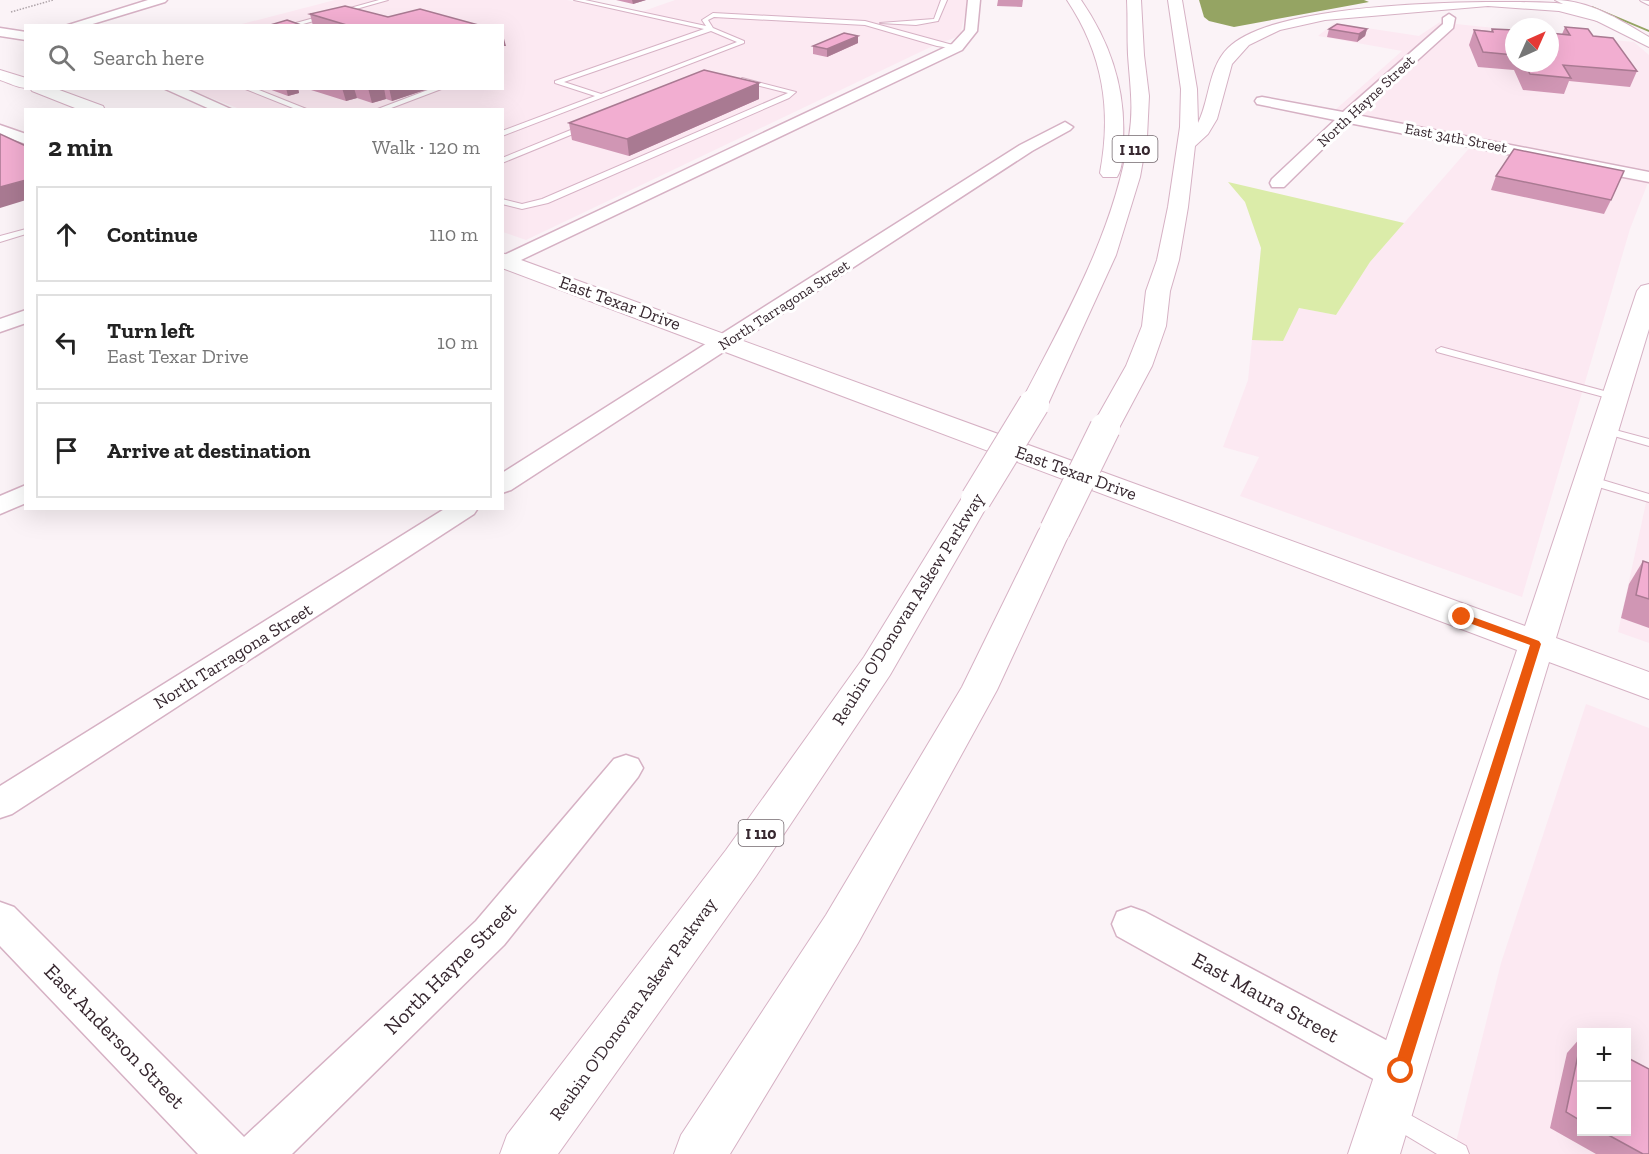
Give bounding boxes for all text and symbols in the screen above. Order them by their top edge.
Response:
north arrow [1505,18,1559,72]
search box [24,24,504,90]
icon: search [45,41,78,74]
text: Search here [93,44,204,71]
street label: North Hayne Street [1314,51,1419,151]
street label: East 34th Street [1403,119,1509,157]
text: 2 min [48,131,113,163]
text: Walk · 120 m [372,135,480,159]
road number: I 110 [1112,136,1158,162]
icon: ahead [50,218,83,251]
text: Continue [107,221,198,248]
text: 110 m [429,222,478,246]
street label: North Tarragona Street [715,256,853,354]
street label: East Texar Drive [556,271,684,335]
text: Turn left [107,317,194,344]
icon: left [50,326,83,359]
text: 10 m [437,330,478,354]
text: East Texar Drive [107,344,249,368]
icon: arrive [50,434,83,467]
text: Arrive at destination [107,437,310,464]
street label: East Texar Drive [1012,441,1140,505]
street label: Reubin O'Donovan Askew Parkway [827,488,989,729]
street label: North Tarragona Street [150,598,317,714]
route end [1448,603,1474,629]
road number: I 110 [738,820,783,846]
street label: Reubin O'Donovan Askew Parkway [545,893,722,1124]
street label: North Hayne Street [379,897,521,1039]
street label: East Maura Street [1188,946,1344,1048]
street label: East Anderson Street [39,958,191,1114]
map controls [1577,1028,1631,1136]
button: + [1577,1028,1631,1082]
route start [1387,1057,1413,1083]
button: − [1577,1082,1631,1136]

